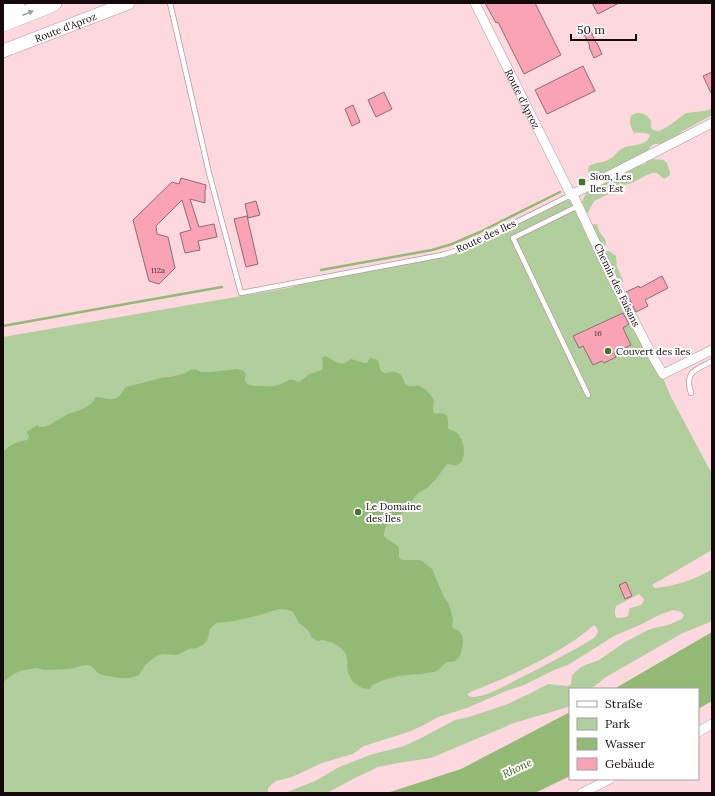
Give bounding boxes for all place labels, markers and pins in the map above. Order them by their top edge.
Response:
place label: Sion, Les Iles Est [590,170,632,195]
marker: Sion, Les Iles Est [577,177,587,187]
place label: Couvert des îles [616,345,691,358]
marker: Couvert des îles [603,346,613,356]
place label: Le Domaine des Îles [366,500,422,525]
marker: Le Domaine des Îles [353,507,363,517]

